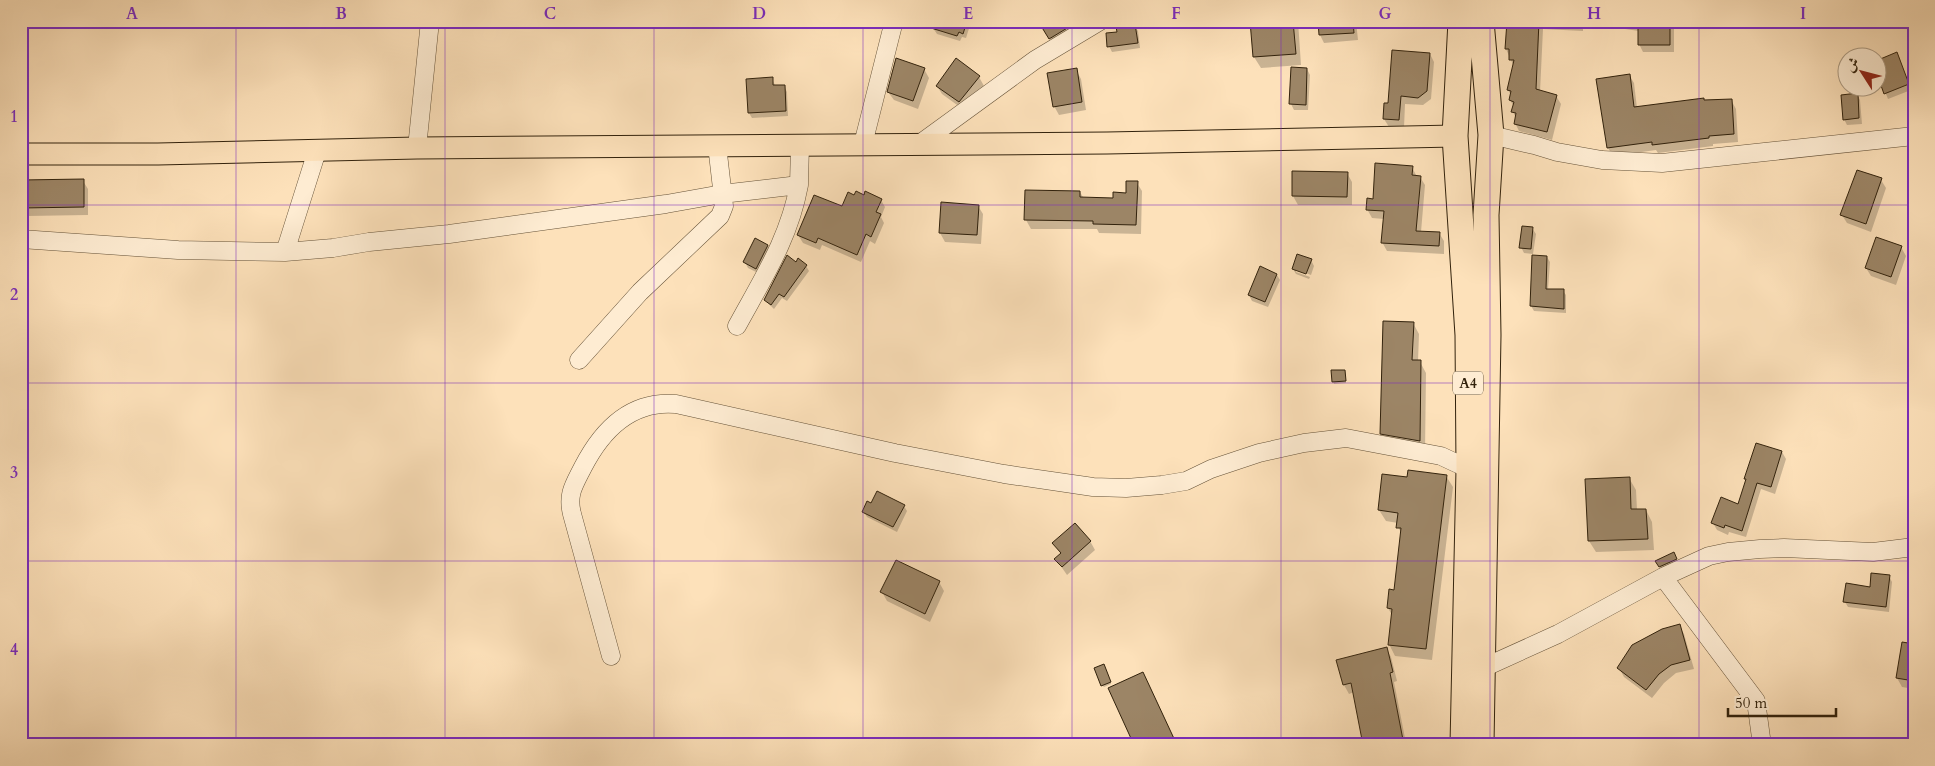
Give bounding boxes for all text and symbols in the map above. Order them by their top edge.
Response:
text: A [126,3,138,25]
text: B [335,3,347,25]
text: C [544,3,556,25]
text: D [752,3,766,25]
text: E [963,3,973,25]
text: F [1171,3,1181,25]
text: G [1378,3,1392,25]
text: H [1587,3,1601,25]
text: I [1800,3,1806,25]
north arrow [1838,48,1888,98]
text: ش [1840,53,1864,76]
text: 1 [10,106,18,128]
text: 2 [10,284,18,306]
road number: A4 [1453,372,1483,394]
text: 3 [10,462,18,484]
text: 4 [10,639,18,661]
scale bar [1728,686,1835,718]
text: 50 m [1735,693,1767,713]

